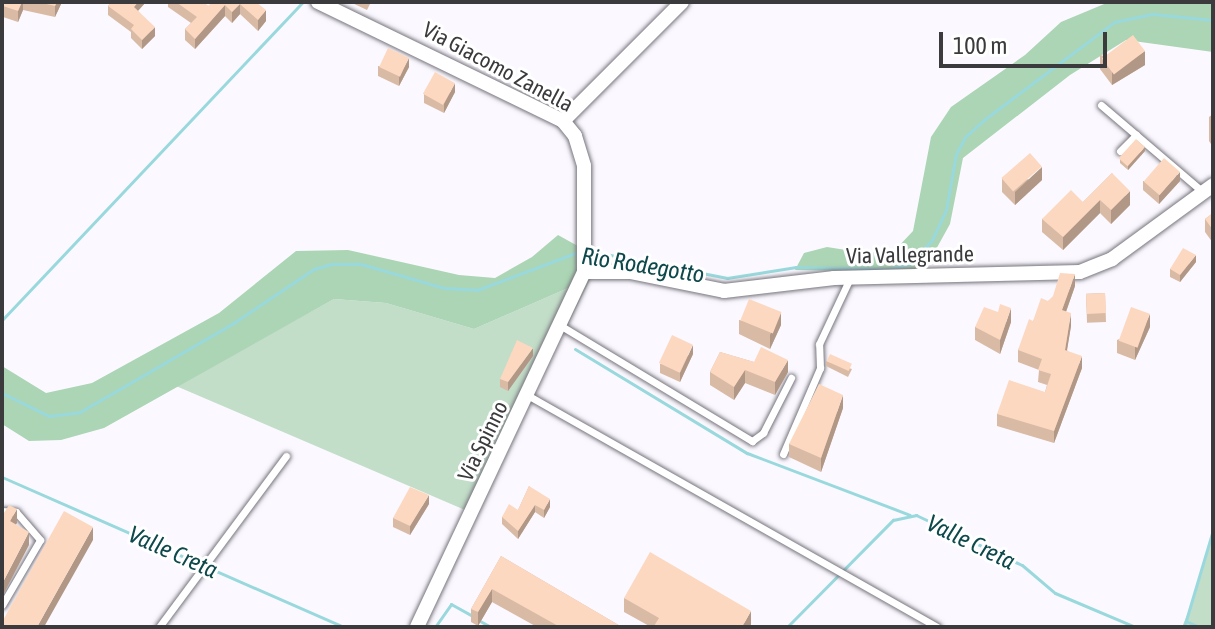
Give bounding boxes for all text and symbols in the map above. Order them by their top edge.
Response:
street label: Via Giacomo Zanella [418,16,578,118]
scale bar [943,16,1111,66]
text: 100 m [953,32,1007,59]
water label: Rio Rodegotto [579,241,707,289]
street label: Via Vallegrande [846,241,974,269]
street label: Via Spinno [452,397,514,485]
water label: Valle Creta [922,508,1020,576]
water label: Valle Creta [124,520,222,584]

